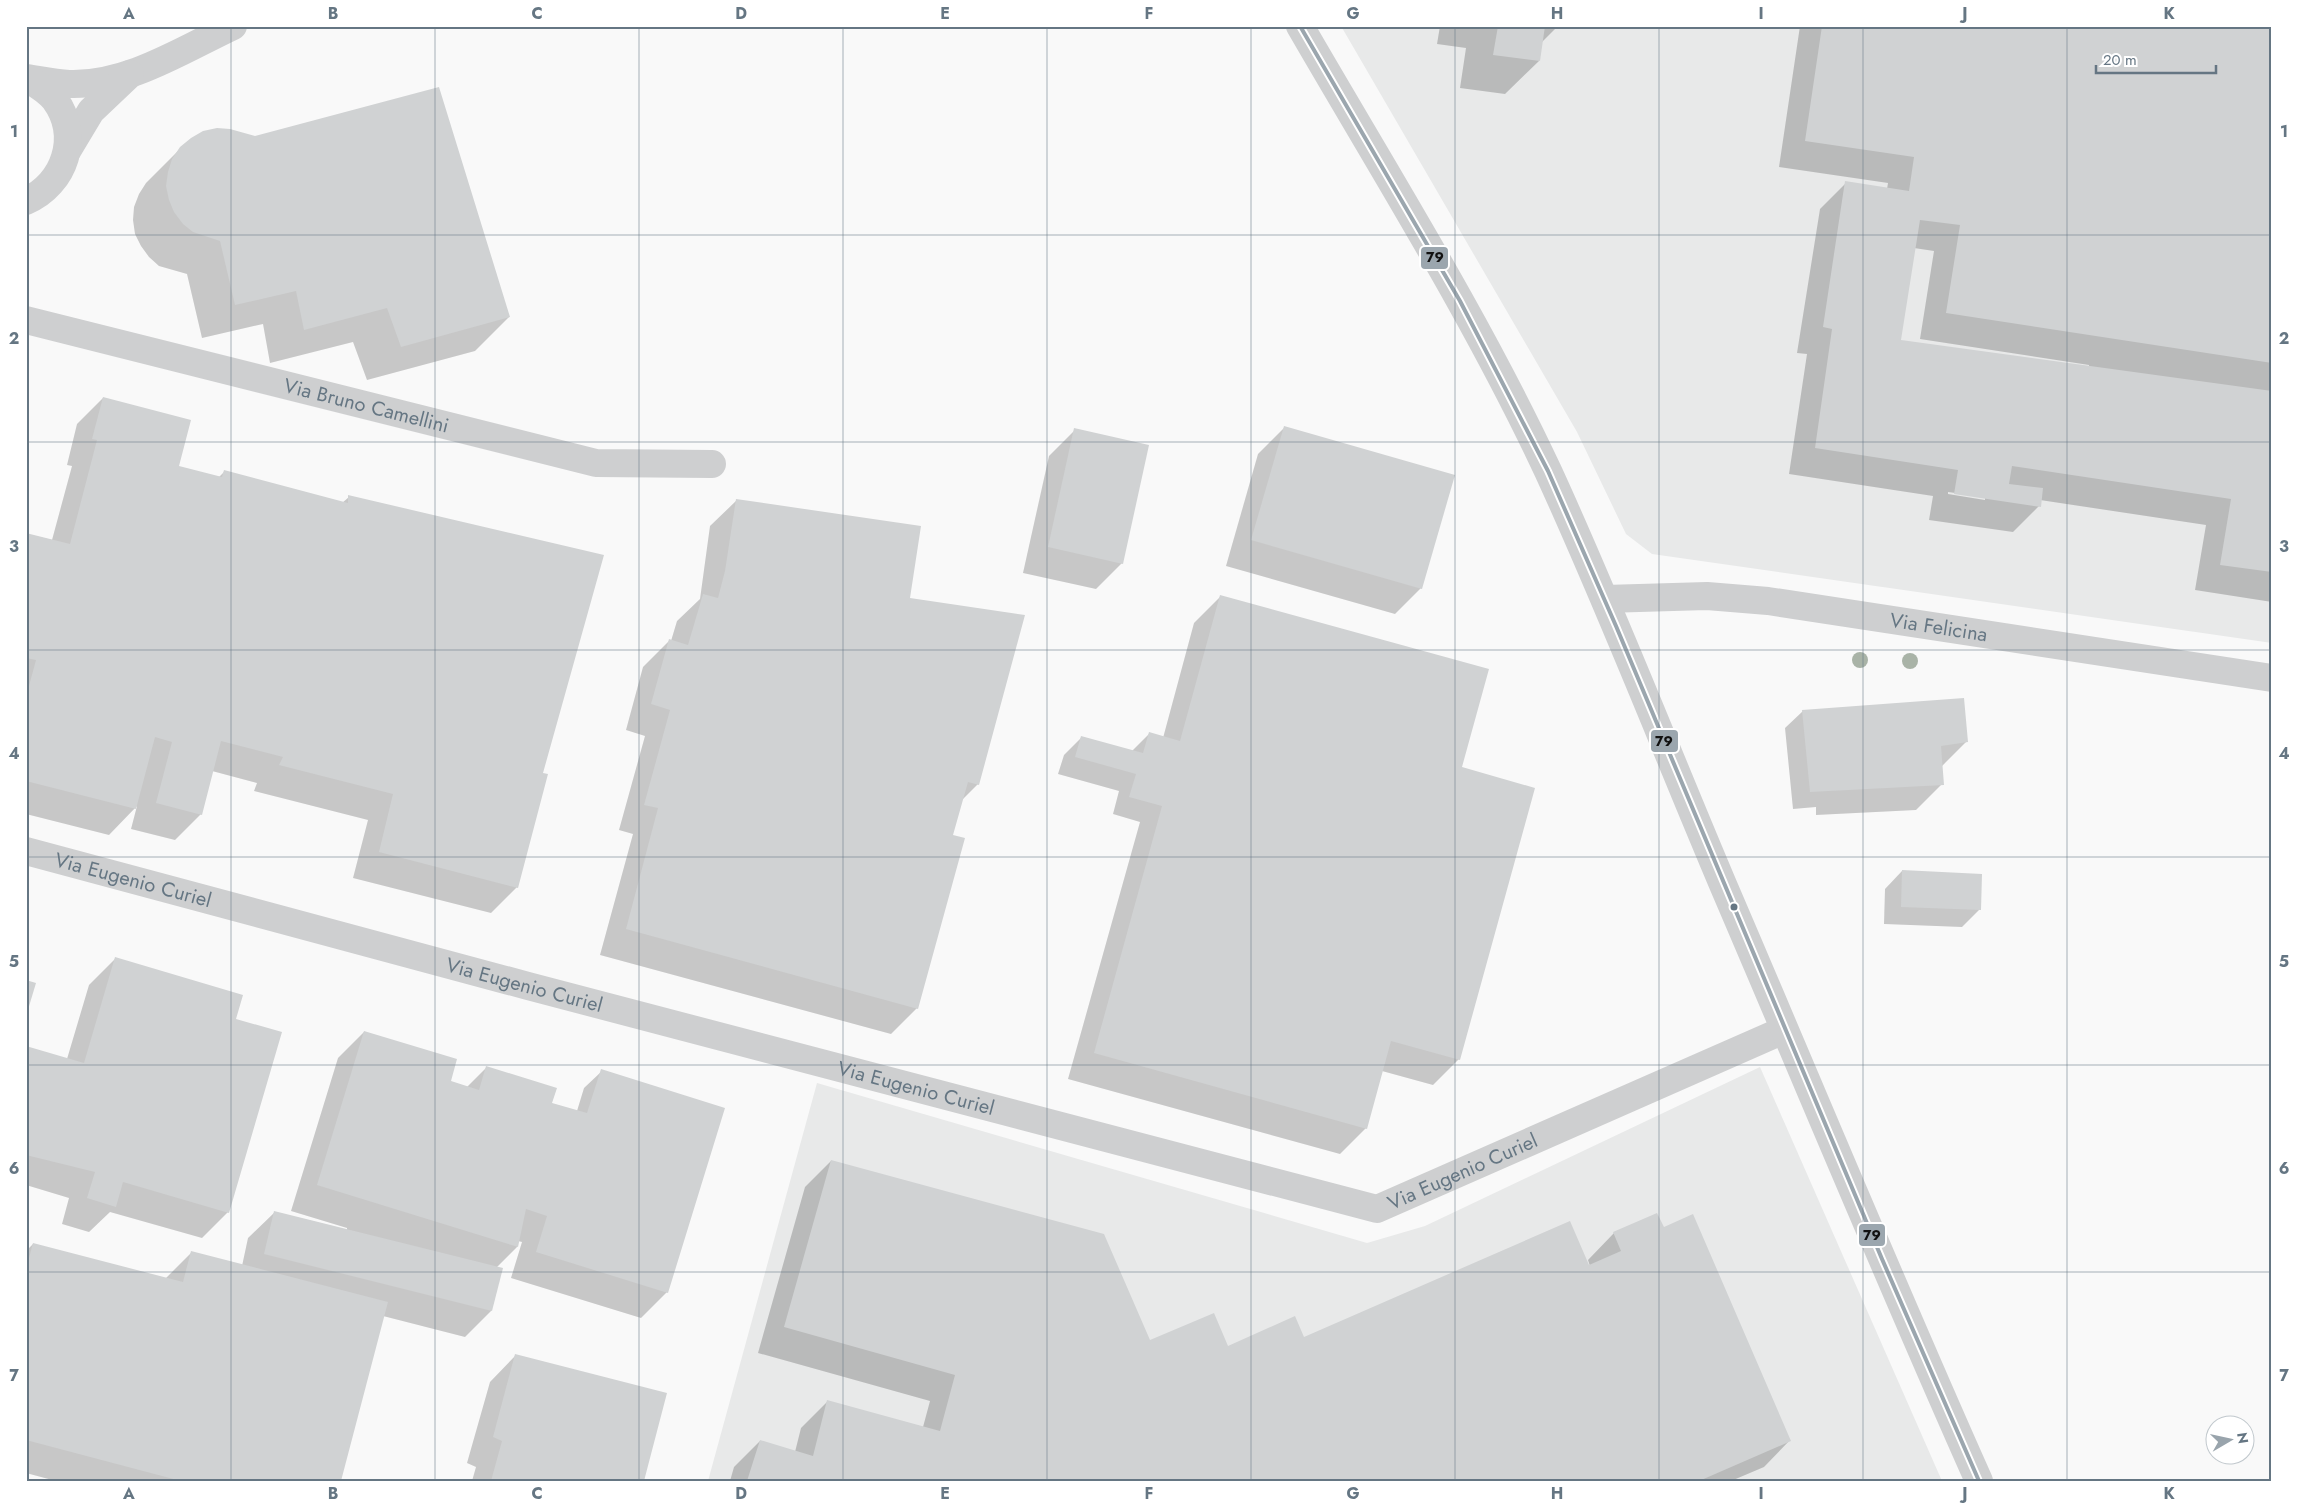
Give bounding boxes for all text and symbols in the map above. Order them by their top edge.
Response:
text: A [122,2,135,25]
text: B [328,2,338,25]
text: C [531,2,543,25]
text: D [735,2,747,25]
text: E [940,2,950,25]
text: F [1145,2,1153,25]
text: G [1346,2,1360,25]
text: H [1551,2,1563,25]
text: I [1758,2,1764,25]
text: J [1959,2,1968,25]
text: K [2163,2,2175,25]
scale bar [2096,42,2216,74]
text: 20 m [2103,49,2137,71]
text: 1 [10,120,18,143]
text: 1 [2280,120,2288,143]
line badge: 79 [1420,246,1449,270]
text: 79 [1426,247,1444,267]
text: 2 [9,327,19,350]
text: 2 [2279,327,2289,350]
street label: Via Bruno Camellini [281,371,452,441]
text: 3 [9,535,19,558]
text: 3 [2279,535,2289,558]
street label: Via Felicina [1888,606,1990,649]
line badge: 79 [1650,729,1679,753]
text: 79 [1655,731,1673,751]
text: 4 [8,742,20,765]
text: 4 [2278,742,2290,765]
street label: Via Eugenio Curiel [52,845,215,915]
unlabelled marker [1729,902,1739,912]
text: 5 [9,950,19,973]
text: 5 [2279,950,2289,973]
street label: Via Eugenio Curiel [443,951,606,1020]
street label: Via Eugenio Curiel [834,1054,997,1123]
street label: Via Eugenio Curiel [1383,1126,1542,1218]
text: 6 [9,1157,19,1180]
text: 6 [2279,1157,2289,1180]
line badge: 79 [1858,1223,1886,1247]
text: 79 [1863,1225,1881,1245]
text: 7 [9,1364,19,1387]
text: 7 [2279,1364,2289,1387]
north arrow [2206,1414,2256,1464]
text: N [2232,1431,2254,1445]
text: A [122,1482,135,1505]
text: B [328,1482,338,1505]
text: C [531,1482,543,1505]
text: D [735,1482,747,1505]
text: E [940,1482,950,1505]
text: F [1145,1482,1153,1505]
text: G [1346,1482,1360,1505]
text: H [1551,1482,1563,1505]
text: I [1758,1482,1764,1505]
text: J [1959,1482,1968,1505]
text: K [2163,1482,2175,1505]

